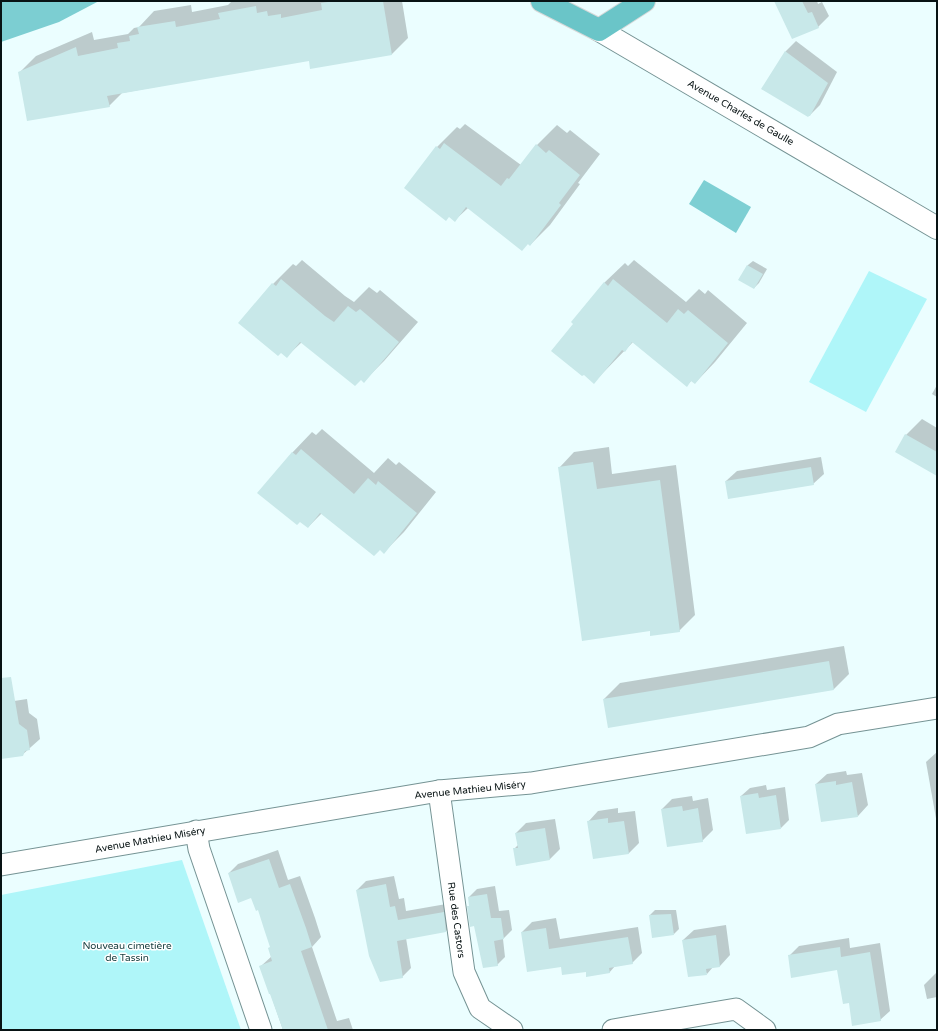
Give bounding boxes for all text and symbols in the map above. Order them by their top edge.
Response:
street label: Avenue Charles de Gaulle [685,77,796,148]
street label: Avenue Mathieu Miséry [414,778,527,802]
street label: Avenue Mathieu Miséry [94,824,207,856]
street label: Rue des Castors [445,881,467,959]
park label: Nouveau cimetière de Tassin [82,940,172,964]

